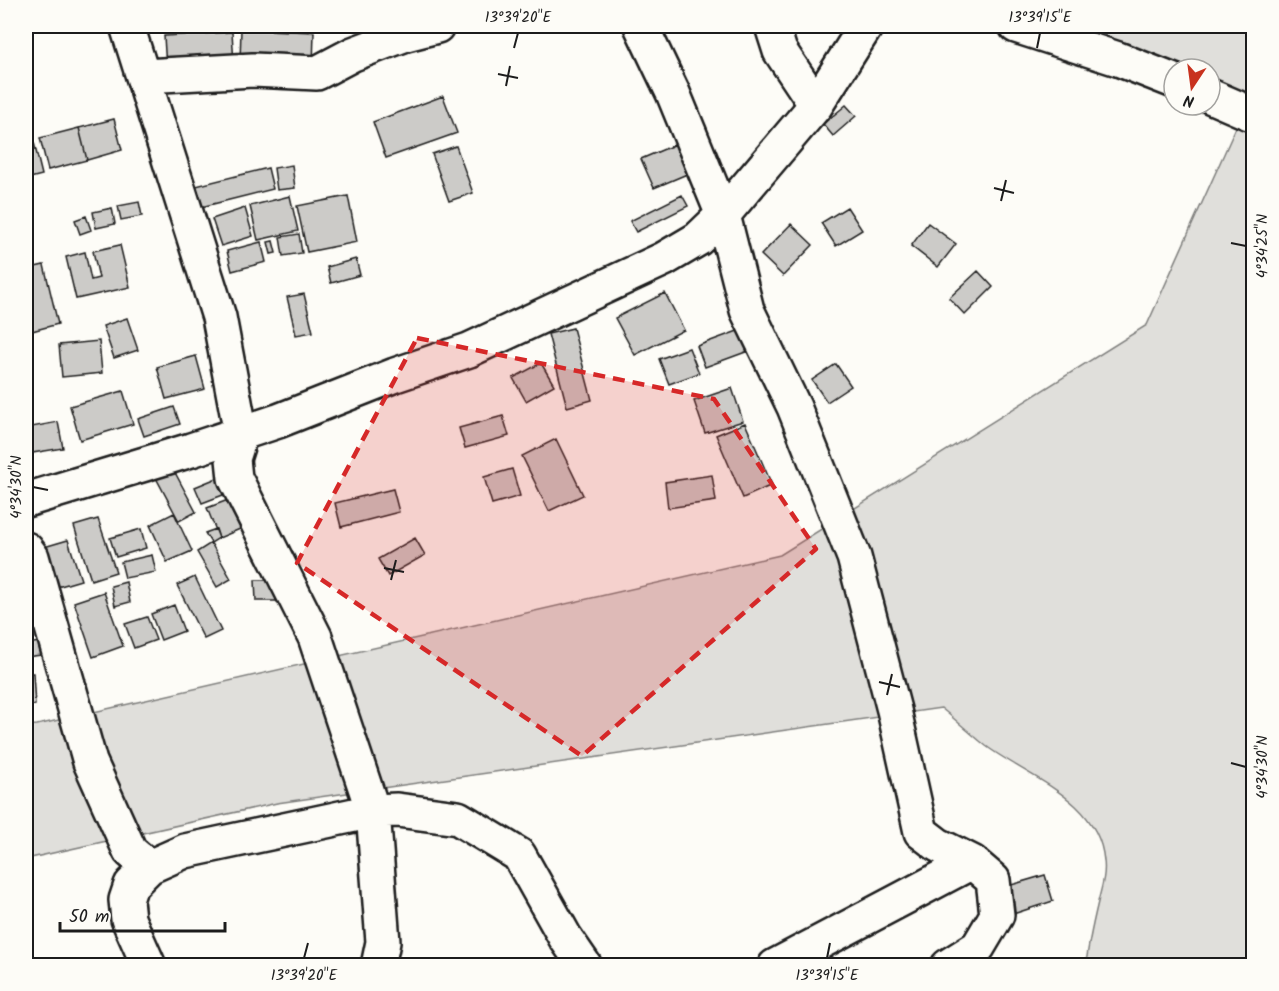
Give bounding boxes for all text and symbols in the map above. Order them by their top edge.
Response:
text: 13°39'20"E [485,6,552,30]
text: 13°39'15"E [1009,6,1073,30]
north arrow [1162,57,1222,117]
text: N [1181,87,1197,113]
text: 4°34'25"N [1251,214,1275,278]
text: 4°34'30"N [5,455,29,519]
text: 4°34'30"N [1251,735,1275,799]
scale bar [60,895,225,933]
text: 50 m [69,903,109,932]
text: 13°39'20"E [271,964,338,988]
text: 13°39'15"E [796,964,860,988]

